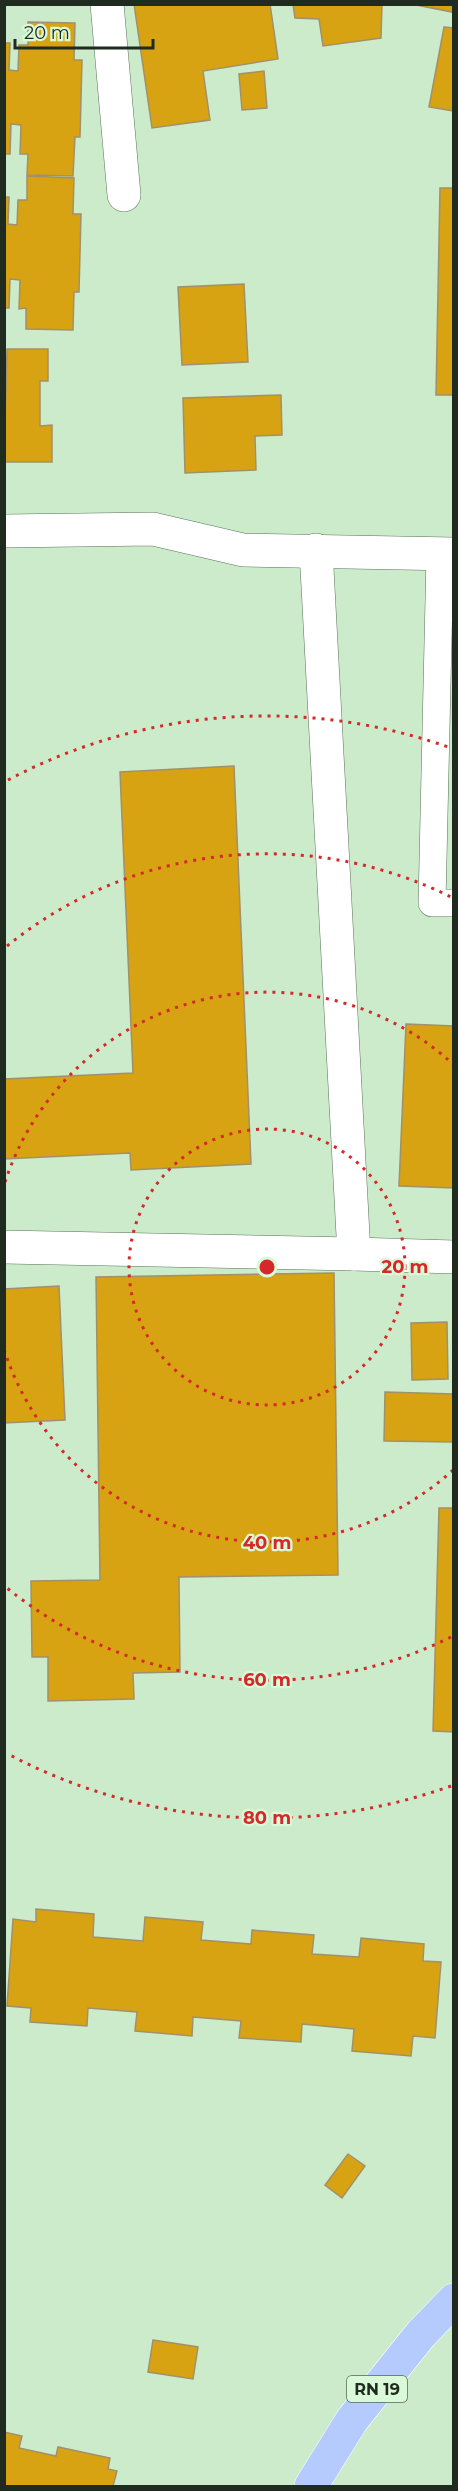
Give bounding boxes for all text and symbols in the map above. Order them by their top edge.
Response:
scale bar [15,12,153,50]
text: 20 m [24,22,70,44]
text: 20 m [382,1256,428,1278]
centre of rings [257,1257,277,1277]
text: 40 m [243,1532,291,1554]
text: 60 m [243,1669,291,1691]
text: 80 m [243,1807,291,1829]
road number: RN 19 [347,2376,407,2402]

